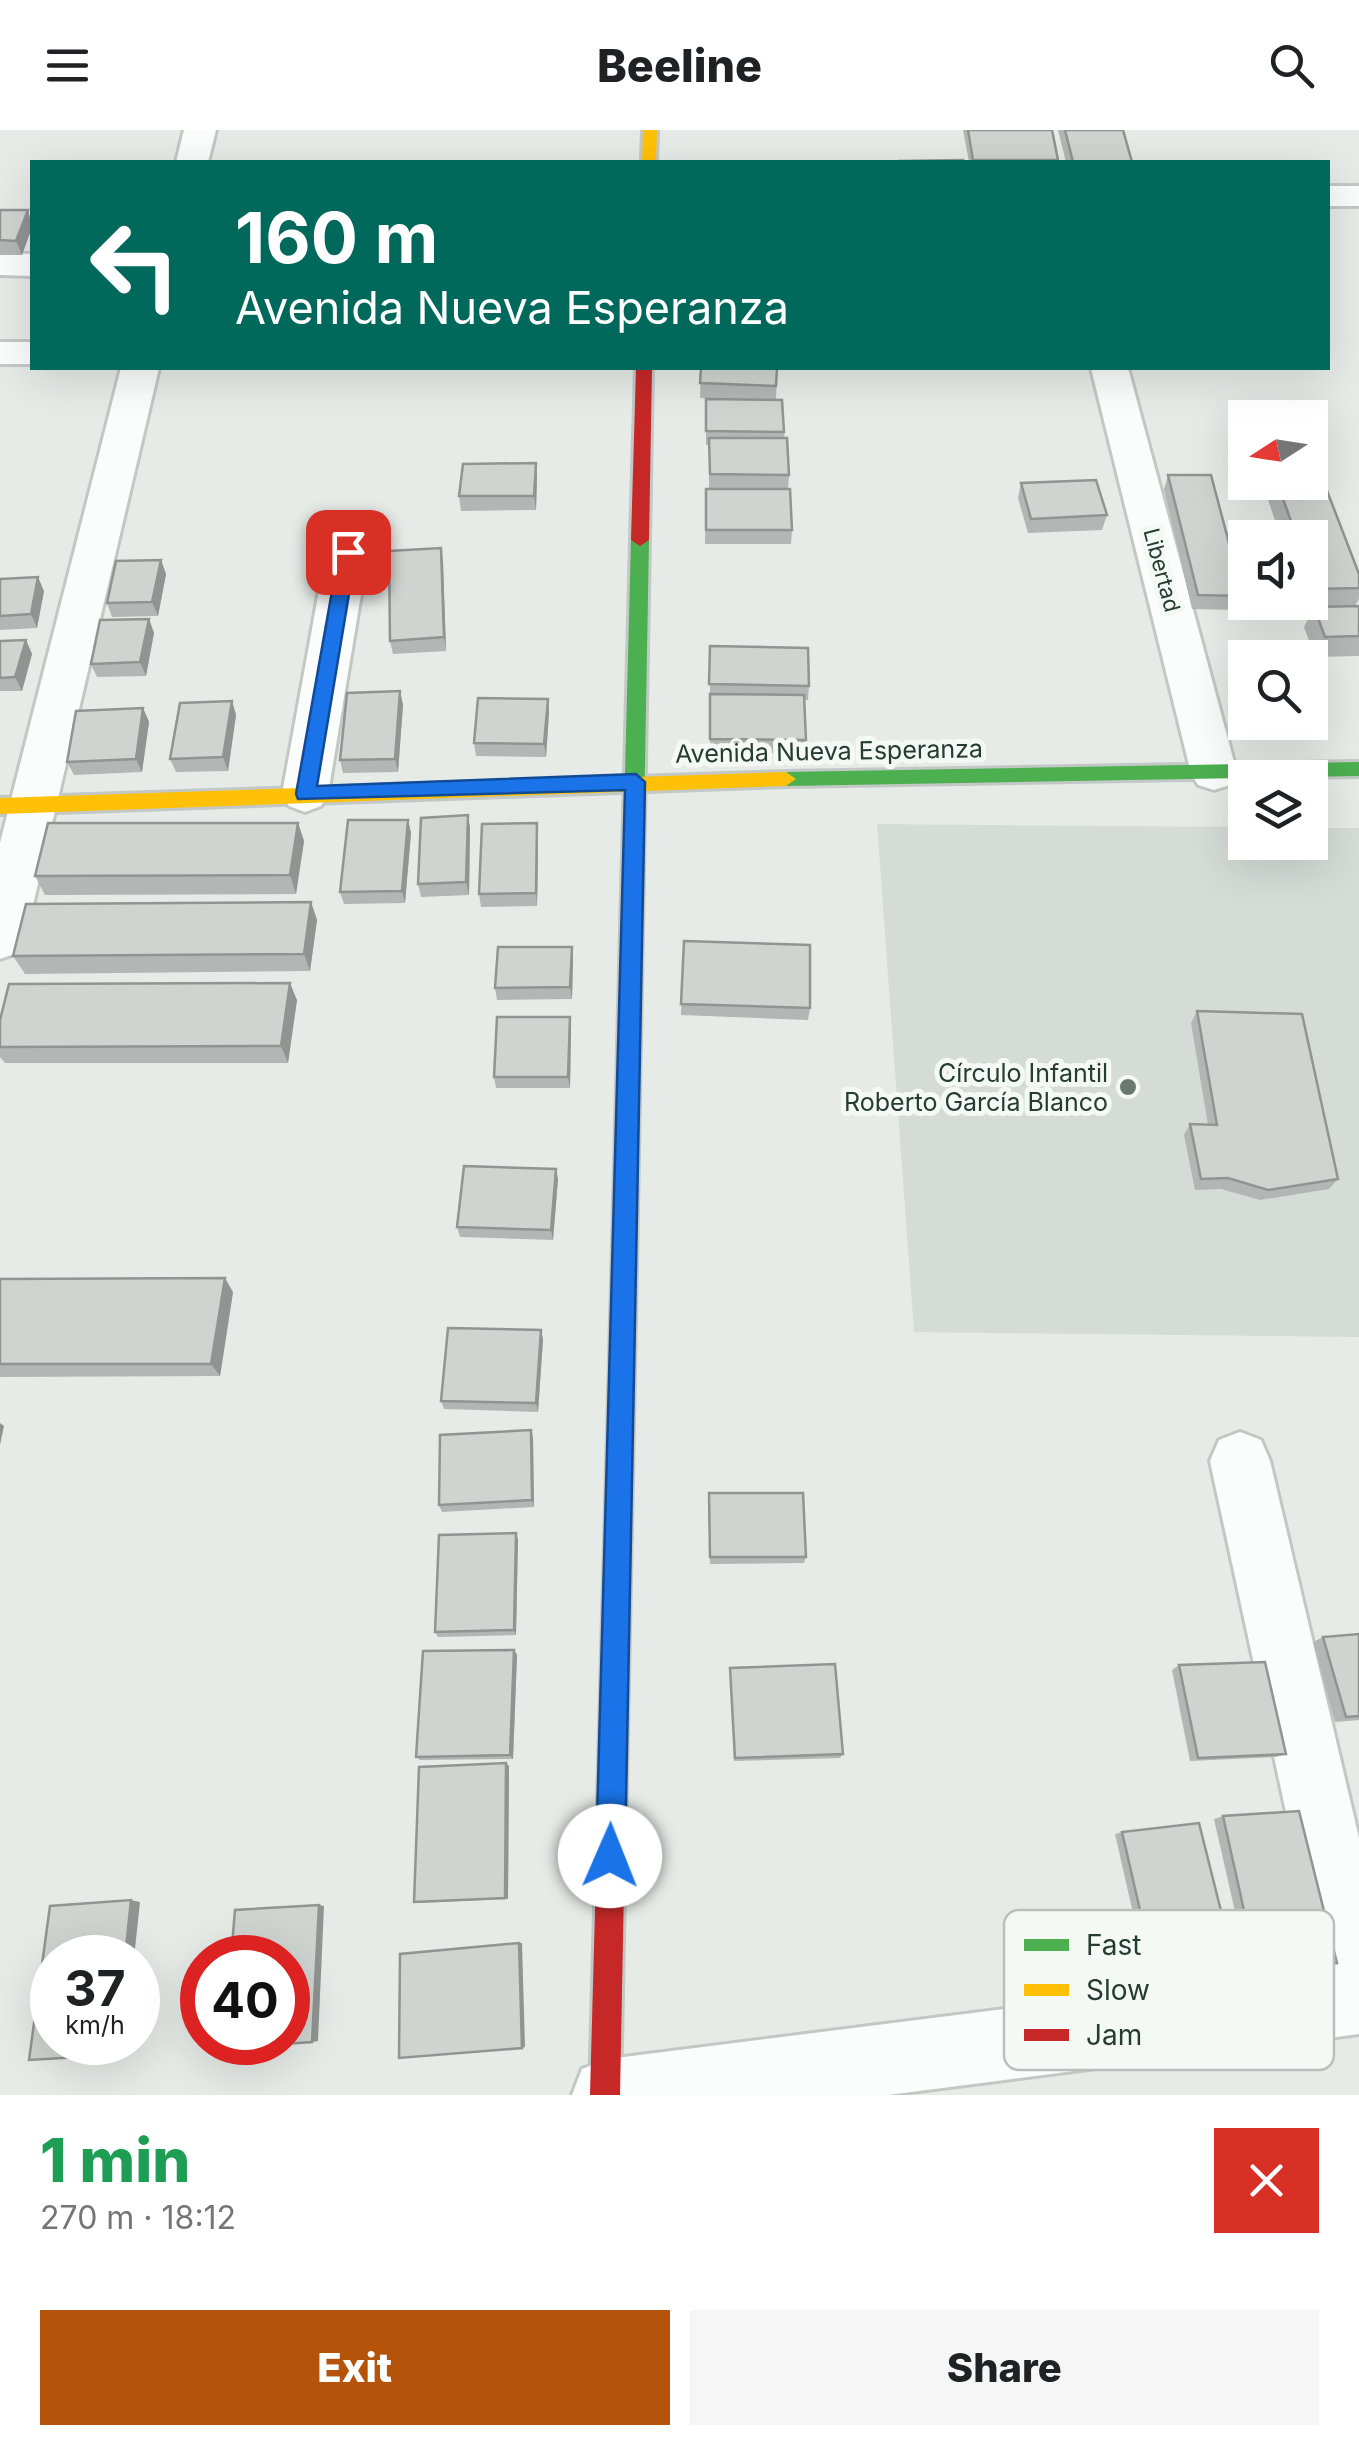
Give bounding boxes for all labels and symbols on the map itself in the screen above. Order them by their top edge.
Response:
north arrow [1228,400,1328,500]
pin [306,510,391,595]
street label: Libertad [1138,525,1186,615]
street label: Avenida Nueva Esperanza [675,733,983,769]
place label: Círculo Infantil Roberto García Blanco [844,1058,1108,1117]
marker: Círculo Infantil Roberto García Blanco [1117,1076,1139,1098]
position arrow [558,1804,662,1908]
legend [1004,1910,1334,2070]
text: Fast [1086,1928,1142,1962]
speed limit sign: 40 [180,1935,310,2065]
text: Slow [1086,1973,1150,2007]
text: Jam [1086,2018,1142,2052]

